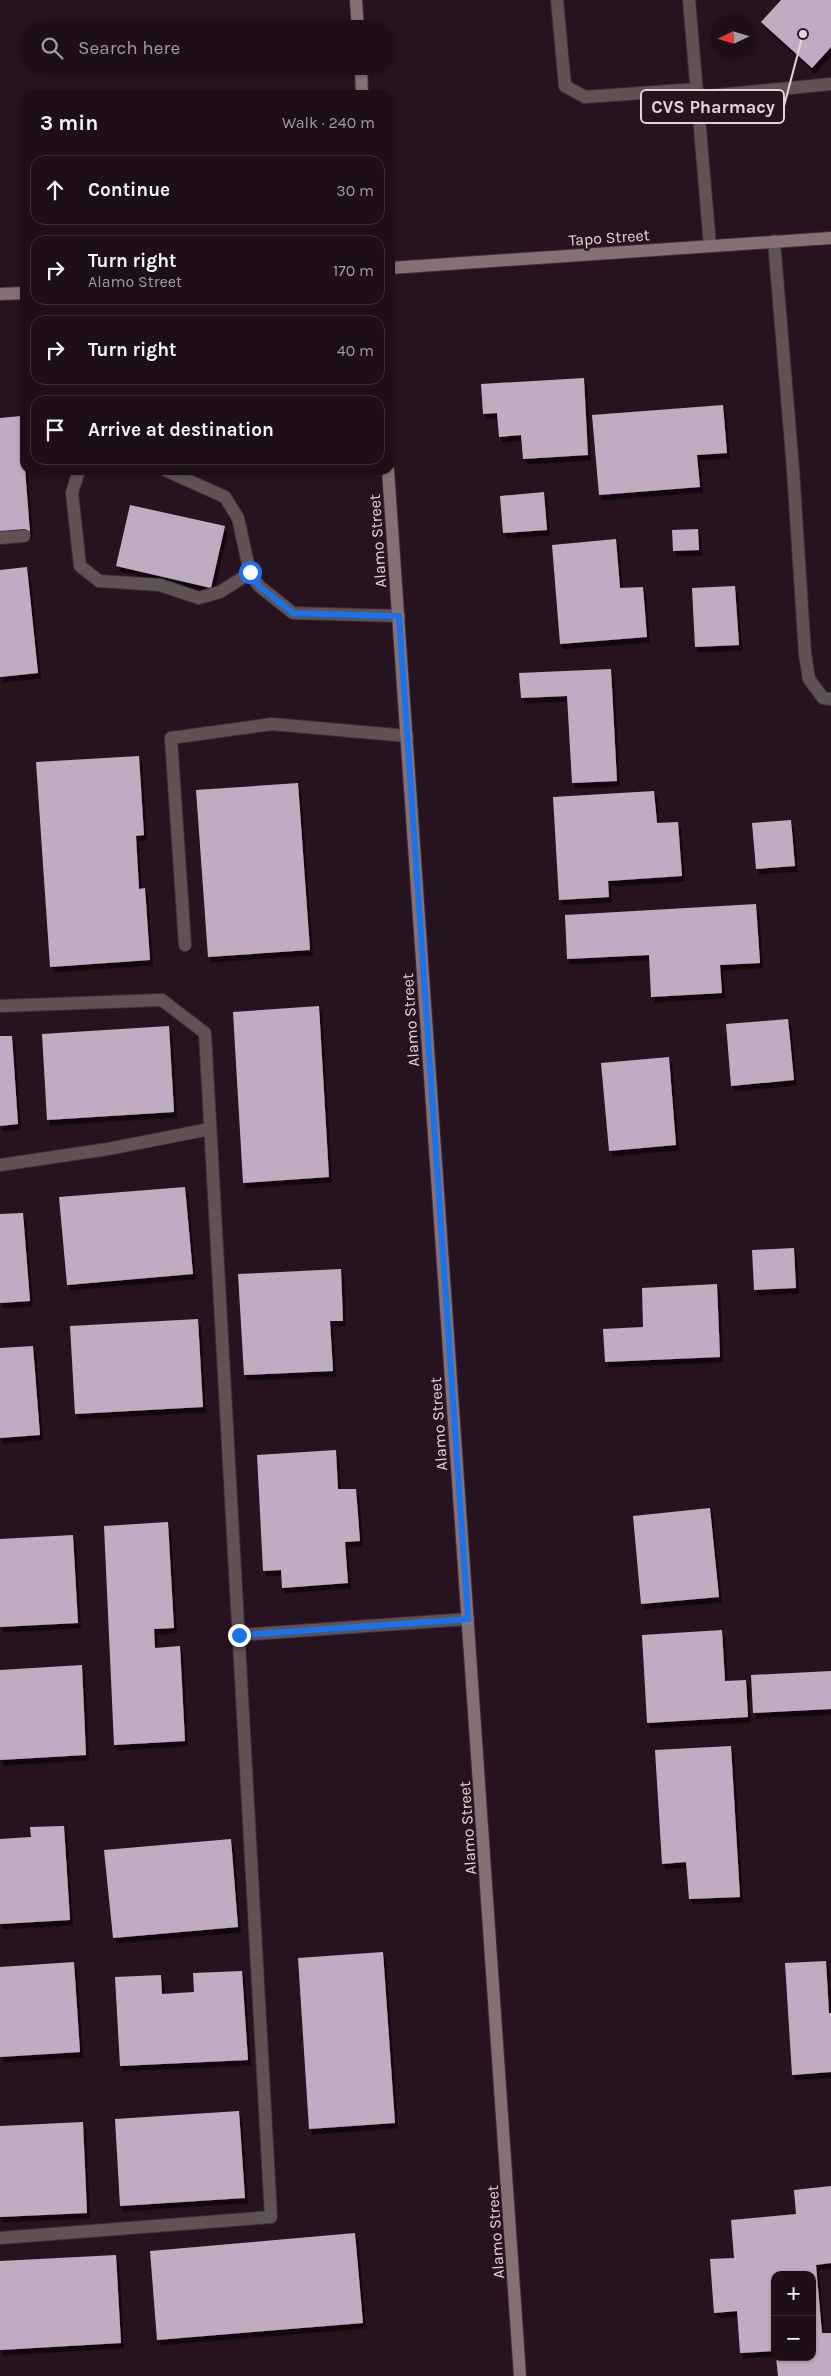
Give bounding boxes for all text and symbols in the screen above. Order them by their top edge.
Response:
north arrow [711,15,756,60]
search box [20,20,395,75]
icon: search [38,34,66,62]
text: Search here [78,37,180,59]
callout: CVS Pharmacy [641,90,784,123]
text: CVS Pharmacy [651,96,775,118]
text: 3 min [40,111,98,135]
text: Walk · 240 m [282,113,375,132]
icon: ahead [41,176,69,204]
text: Continue [88,179,170,201]
text: 30 m [336,181,374,200]
street label: Tapo Street [568,225,650,250]
text: Turn right [88,250,177,272]
icon: right [41,256,69,284]
text: 170 m [333,261,374,280]
text: Alamo Street [88,272,182,291]
icon: right [41,336,69,364]
text: Turn right [88,339,177,361]
text: 40 m [337,341,374,360]
icon: arrive [41,416,69,444]
text: Arrive at destination [88,419,274,441]
street label: Alamo Street [365,493,390,588]
route start [239,561,262,584]
street label: Alamo Street [398,972,423,1067]
street label: Alamo Street [426,1376,451,1471]
route end [228,1624,251,1647]
street label: Alamo Street [455,1780,480,1875]
street label: Alamo Street [483,2184,508,2279]
map controls [771,2271,816,2361]
button: + [771,2271,816,2316]
button: − [771,2316,816,2361]

